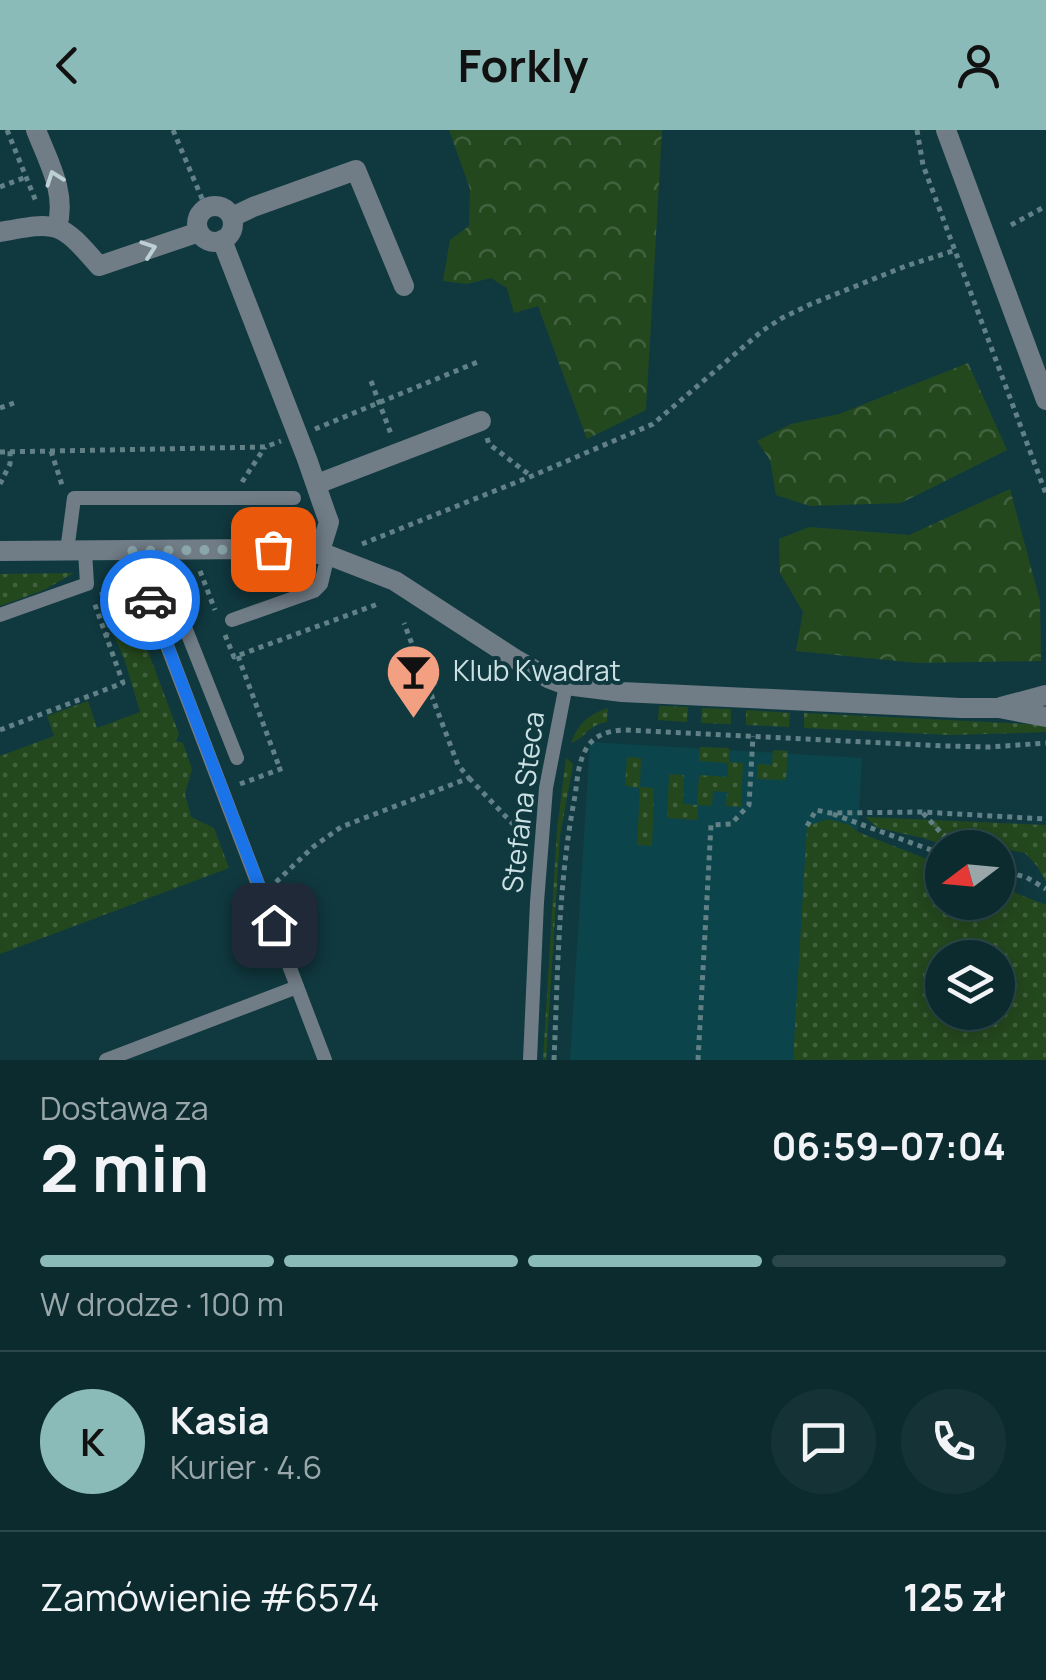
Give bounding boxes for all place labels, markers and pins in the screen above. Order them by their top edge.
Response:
pin [231,507,316,592]
bar icon: Klub Kwadrat [384,641,444,720]
place label: Klub Kwadrat [453,651,621,689]
pin [232,883,317,968]

